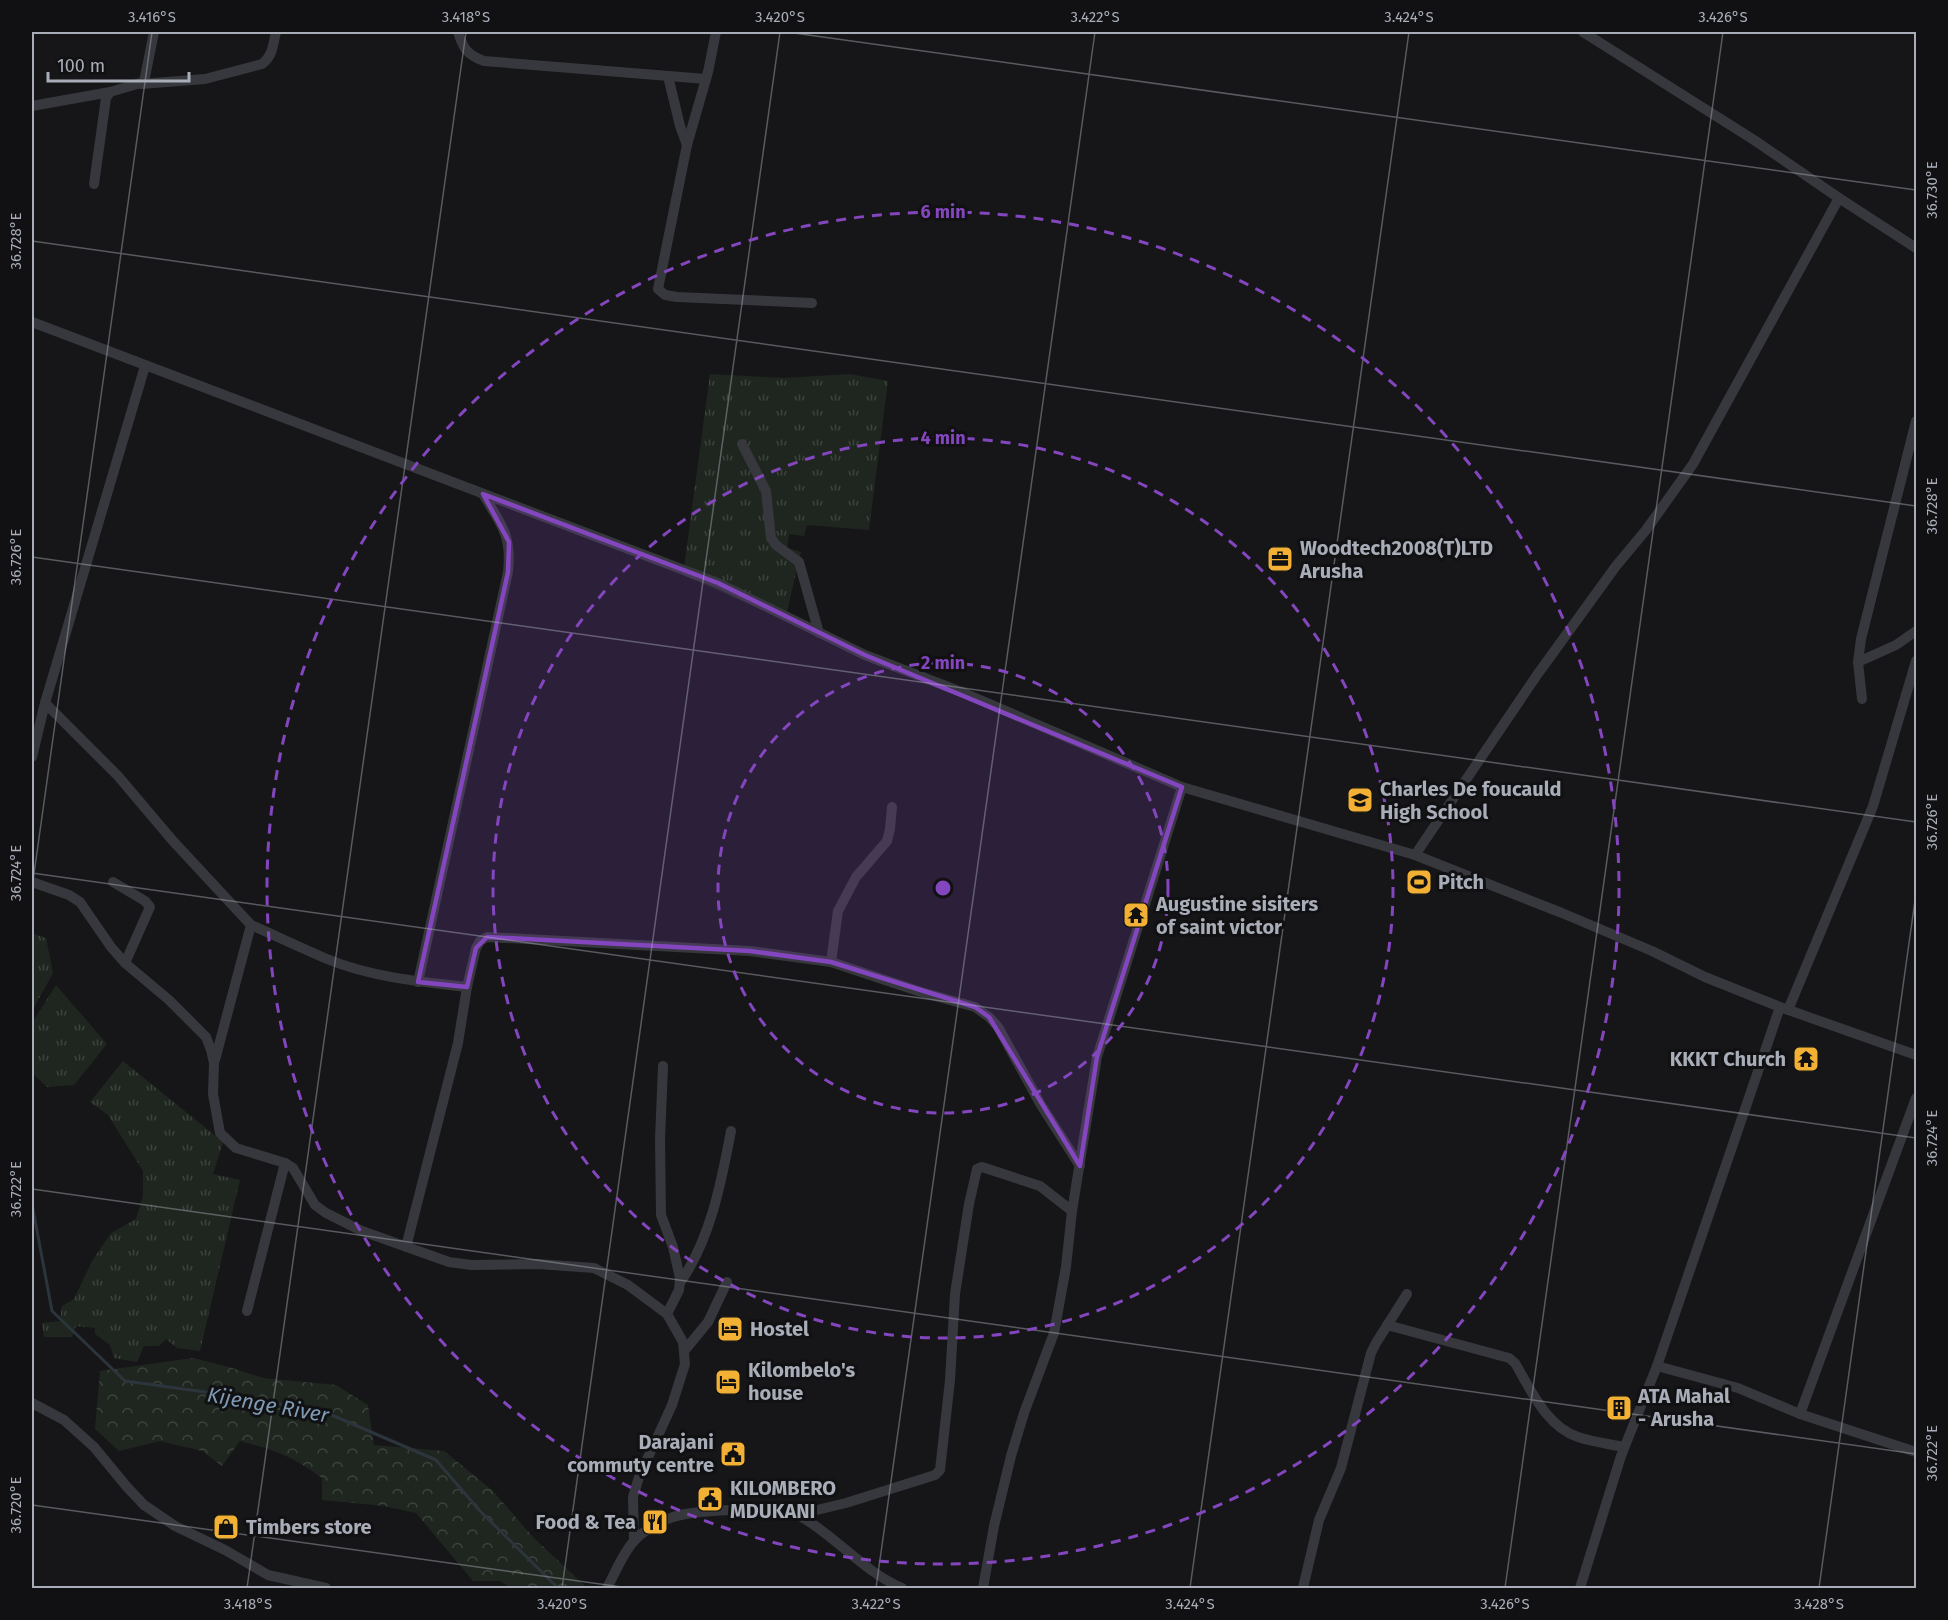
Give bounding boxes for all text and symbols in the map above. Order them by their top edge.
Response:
text: 3.416°S [128,8,176,26]
text: 3.418°S [442,8,490,26]
text: 3.420°S [755,8,805,26]
text: 3.422°S [1070,8,1120,26]
text: 3.424°S [1384,8,1434,26]
text: 3.426°S [1698,8,1748,26]
scale bar [48,45,189,83]
text: 100 m [57,55,105,77]
text: 36.730°E [1923,161,1941,219]
text: 6 min [920,201,966,223]
text: 36.728°E [7,212,25,270]
text: 4 min [920,427,966,449]
text: 36.728°E [1923,477,1941,535]
text: 36.726°E [7,529,25,585]
place label: Woodtech2008(T)LTD Arusha [1299,536,1493,583]
office icon: Woodtech2008(T)LTD Arusha [1265,544,1295,574]
text: 2 min [921,652,965,674]
place label: Charles De foucauld High School [1380,777,1562,824]
school or university icon: Charles De foucauld High School [1345,785,1375,815]
text: 36.726°E [1923,794,1941,850]
text: 36.724°E [7,845,25,901]
sports icon: Pitch [1404,867,1434,897]
place label: Pitch [1438,870,1484,894]
centre of rings [933,878,953,898]
place label: Augustine sisiters of saint victor [1155,892,1319,939]
temple icon: Augustine sisiters of saint victor [1121,900,1151,930]
temple icon: KKKT Church [1791,1044,1821,1074]
place label: KKKT Church [1670,1047,1786,1071]
text: 36.724°E [1923,1110,1941,1166]
text: 36.722°E [7,1161,25,1217]
hotel icon: Hostel [715,1314,745,1344]
place label: Hostel [750,1317,809,1341]
place label: Kilombelo's house [748,1358,856,1405]
hotel icon: Kilombelo's house [713,1367,743,1397]
water label: Kijenge River [205,1382,332,1429]
place label: ATA Mahal - Arusha [1637,1384,1730,1431]
building icon: ATA Mahal - Arusha [1604,1393,1634,1423]
text: 36.722°E [1923,1425,1941,1481]
place label: Darajani commuty centre [567,1430,714,1477]
public building icon: Darajani commuty centre [718,1439,748,1469]
text: 36.720°E [7,1476,25,1534]
place label: KILOMBERO MDUKANI [730,1476,836,1523]
public building icon: KILOMBERO MDUKANI [695,1484,725,1514]
restaurant icon: Food & Tea [640,1507,670,1537]
place label: Food & Tea [535,1510,636,1534]
shop icon: Timbers store [211,1512,241,1542]
place label: Timbers store [246,1515,372,1539]
text: 3.418°S [224,1595,272,1613]
text: 3.420°S [537,1595,587,1613]
text: 3.422°S [851,1595,901,1613]
text: 3.424°S [1165,1595,1215,1613]
text: 3.426°S [1480,1595,1530,1613]
text: 3.428°S [1794,1595,1844,1613]

